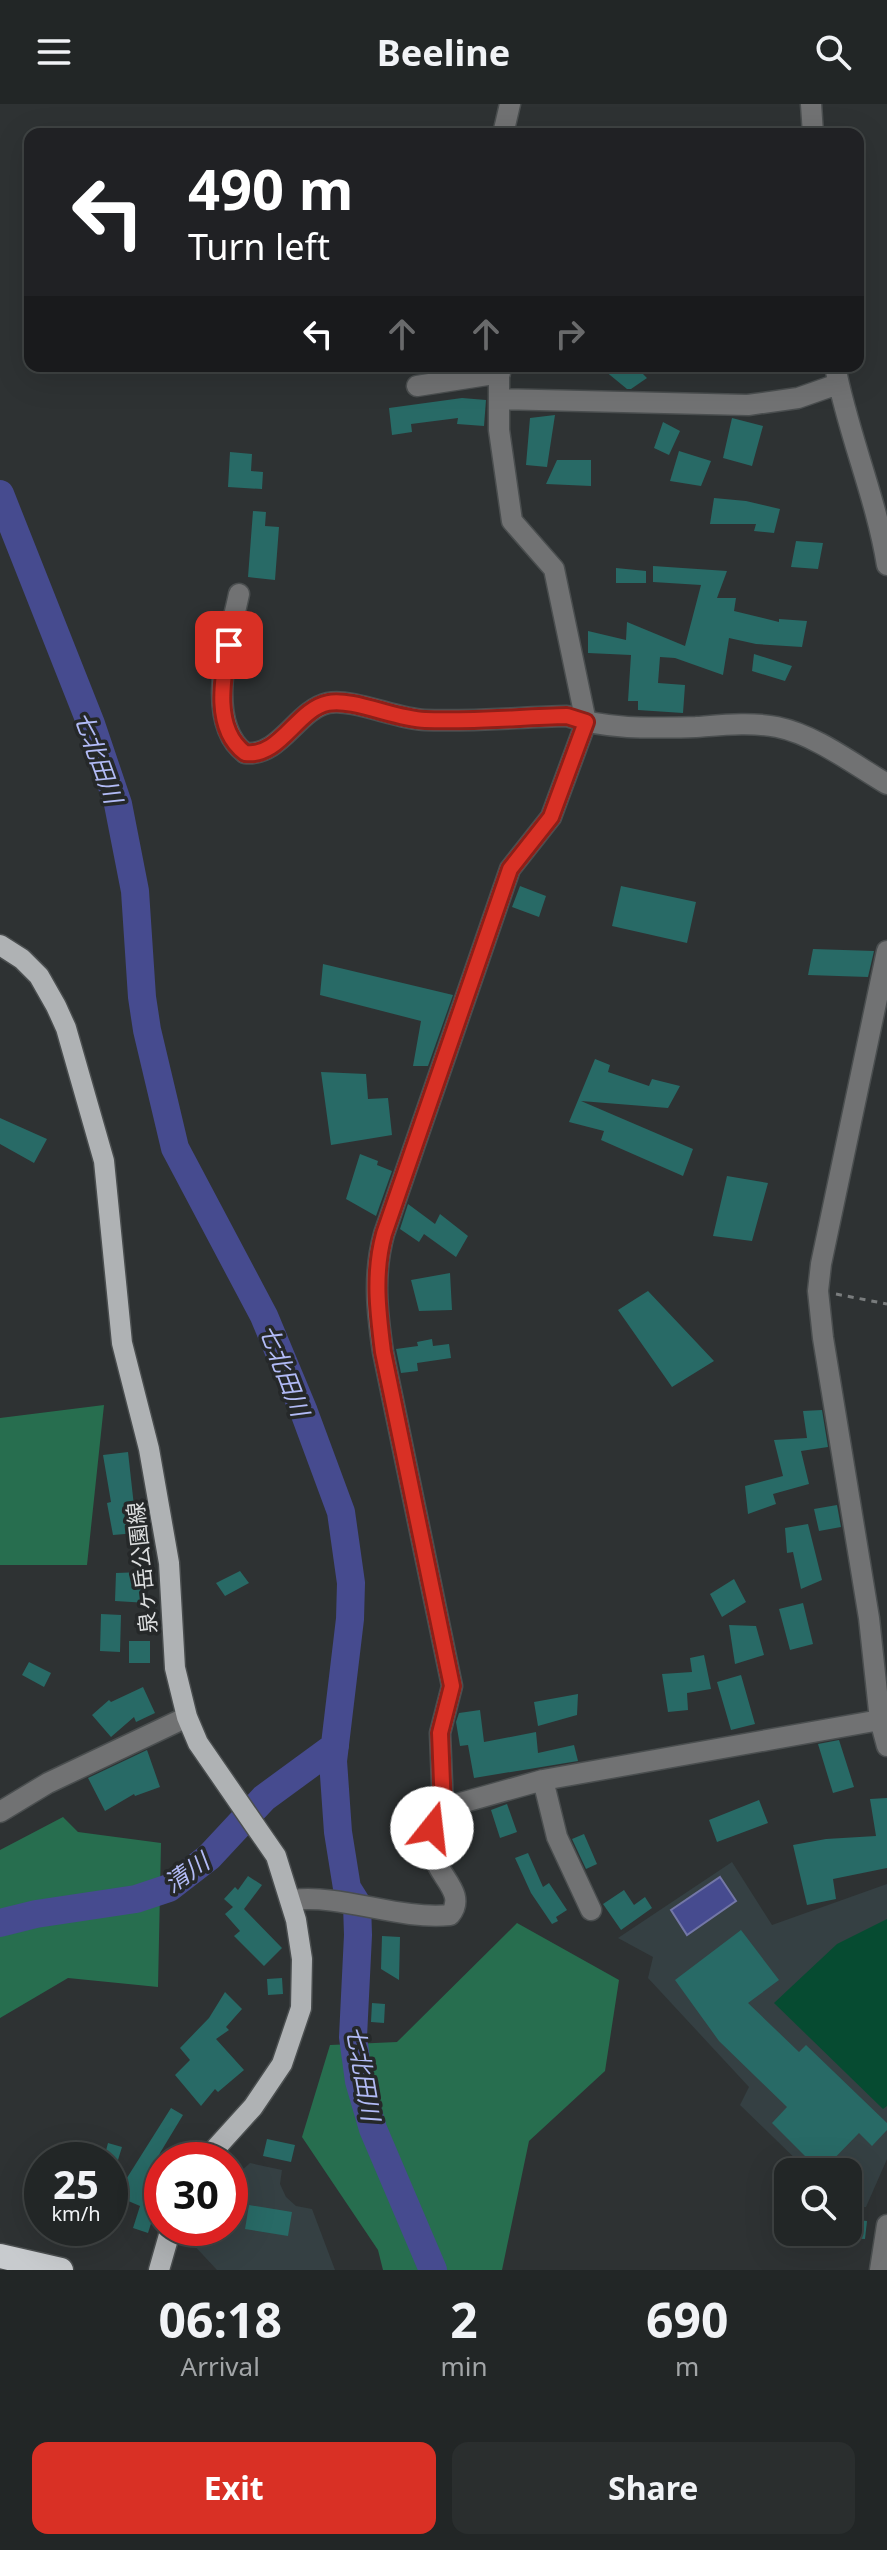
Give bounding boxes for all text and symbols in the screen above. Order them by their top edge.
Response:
text: Beeline [377,28,510,77]
icon: menu [32,30,76,74]
icon: search [811,30,855,74]
text: 490 m [188,150,353,226]
icon: left [56,160,160,264]
text: Turn left [188,222,330,271]
icon: left [296,312,340,356]
icon: ahead [380,312,424,356]
icon: ahead [464,312,508,356]
icon: right [548,312,592,356]
pin [195,611,263,679]
icon: arrive [207,623,251,667]
water label: 七北田川 [67,706,132,811]
water label: 七北田川 [252,1319,319,1424]
street label: 泉ヶ岳公園線 [119,1501,163,1635]
position arrow [390,1786,474,1870]
water label: 清川 [157,1843,218,1899]
water label: 七北田川 [339,2023,389,2126]
speed limit sign: 30 [144,2142,248,2246]
text: 25 [53,2156,99,2211]
map controls [774,2158,862,2246]
button: search [774,2158,862,2246]
text: km/h [51,2200,101,2227]
text: 06:18 [159,2287,282,2352]
text: 2 [450,2287,478,2352]
text: 690 [646,2287,728,2352]
text: Arrival [181,2348,260,2384]
text: min [440,2348,488,2384]
text: m [675,2348,699,2384]
button: Exit [32,2442,436,2534]
button: Share [452,2442,855,2534]

